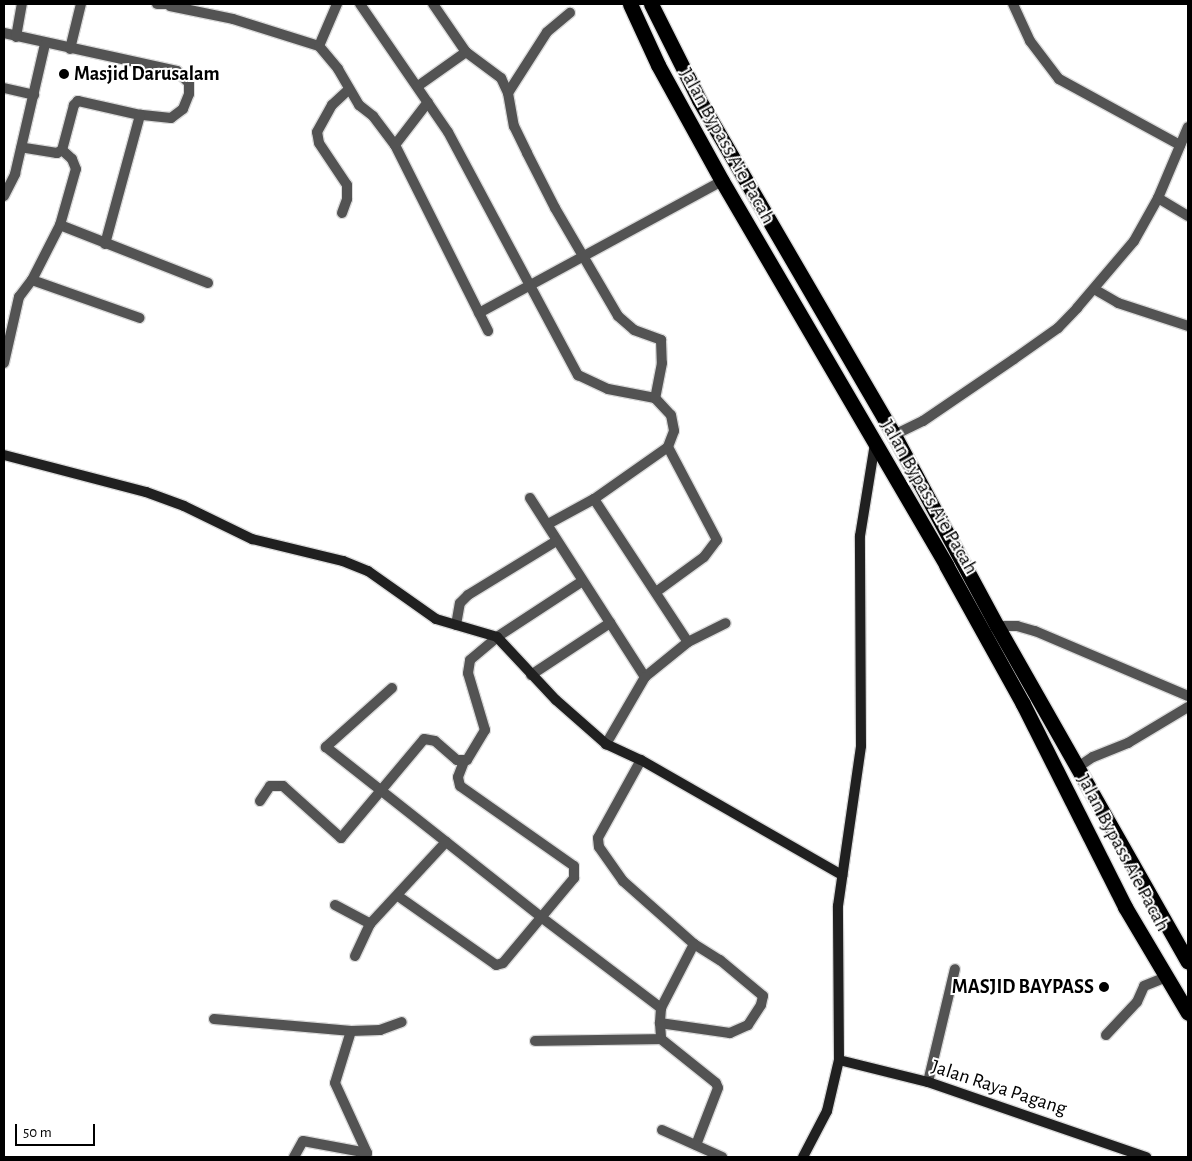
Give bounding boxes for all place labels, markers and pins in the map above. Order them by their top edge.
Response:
place label: Masjid Darusalam [74,62,220,86]
marker: Masjid Darusalam [58,68,70,80]
place label: MASJID BAYPASS [952,975,1094,999]
marker: MASJID BAYPASS [1098,981,1110,993]

